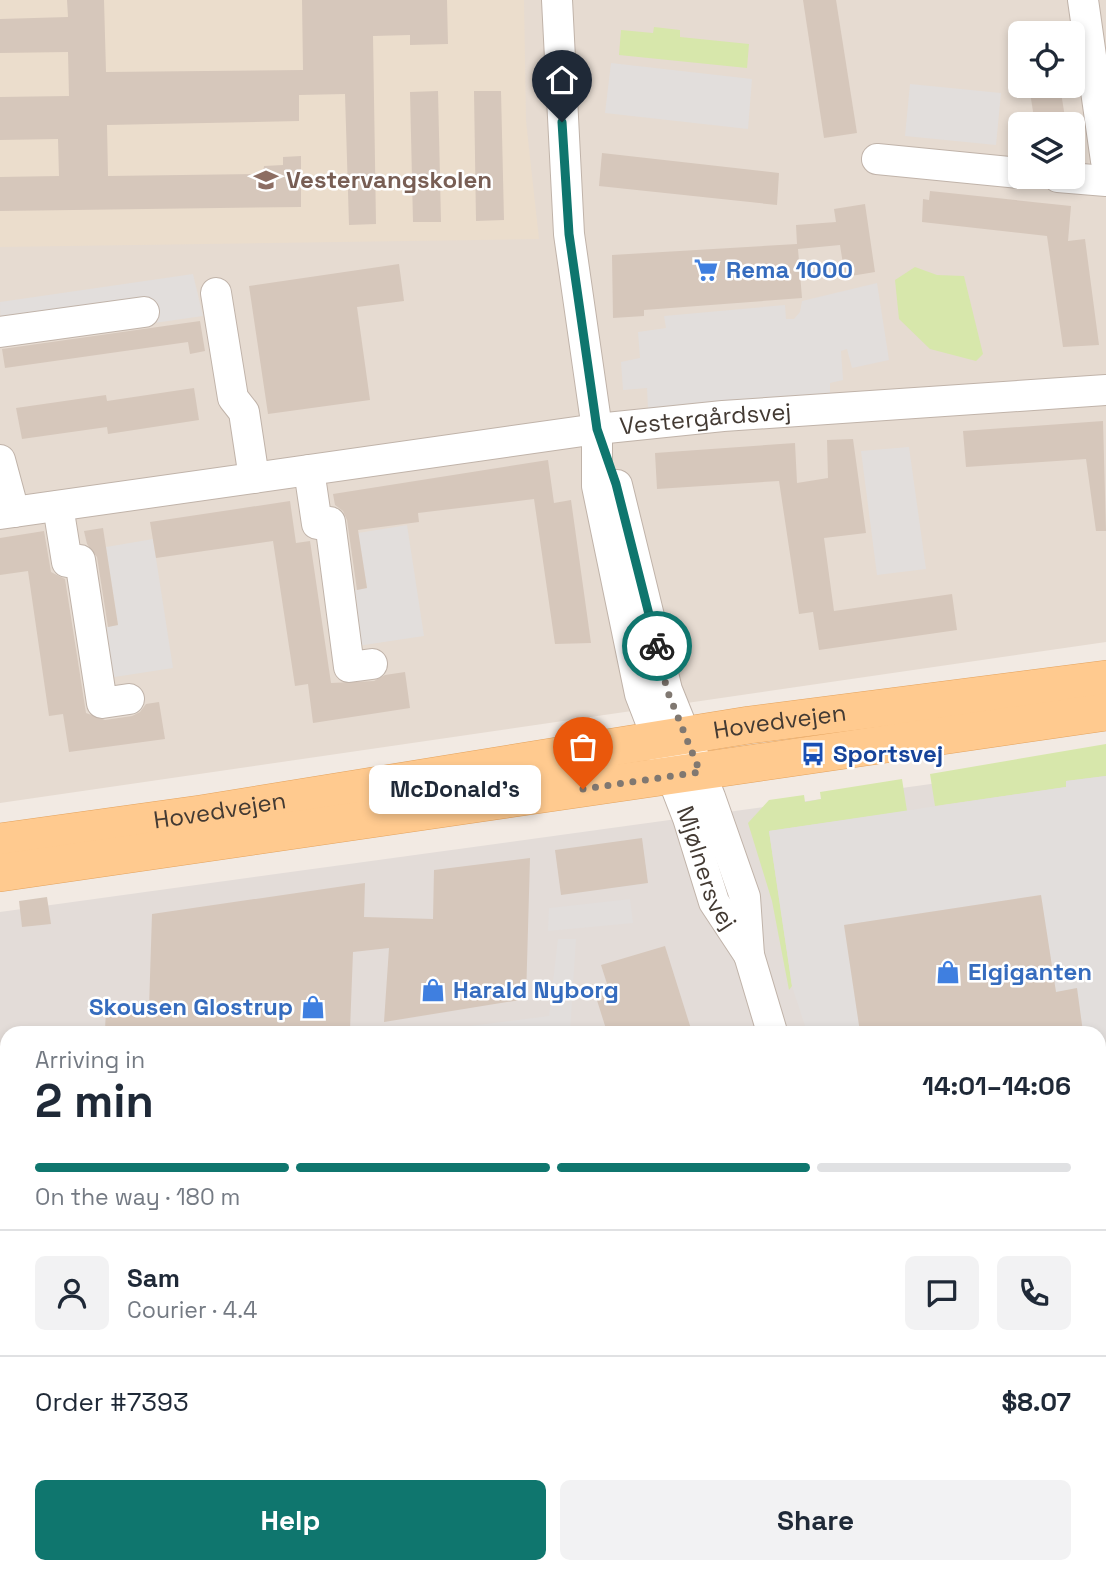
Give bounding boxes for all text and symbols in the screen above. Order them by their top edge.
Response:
map controls [1008,21,1085,189]
button: locate [1008,21,1085,98]
pin [532,50,592,122]
icon: home [543,61,581,99]
button: layers [1008,112,1085,189]
place label: Vestervangskolen [286,164,492,195]
school or university icon: Vestervangskolen [252,166,280,194]
place label: Rema 1000 [726,254,853,285]
supermarket icon: Rema 1000 [692,256,720,284]
street label: Vestergårdsvej [618,395,792,442]
courier [622,611,692,681]
icon: bike [638,627,676,665]
street label: Hovedvejen [711,697,848,746]
pin [553,717,613,789]
icon: bag [564,728,602,766]
place label: Sportsvej [833,738,943,769]
bus stop icon: Sportsvej [799,740,827,768]
callout: McDonald's [370,764,541,814]
text: McDonald's [390,774,520,804]
street label: Hovedvejen [151,784,288,835]
street label: Mjølnersvej [670,801,744,936]
place label: Elgiganten [968,956,1092,987]
shop icon: Elgiganten [934,958,962,986]
place label: Harald Nyborg [453,974,619,1005]
shop icon: Harald Nyborg [419,976,447,1004]
place label: Skousen Glostrup [89,991,293,1022]
shop icon: Skousen Glostrup [299,993,327,1021]
text: Arriving in [35,1045,145,1075]
text: 14:01–14:06 [922,1069,1071,1103]
text: 2 min [35,1072,154,1130]
text: On the way · 180 m [35,1182,240,1212]
button: person [35,1256,109,1330]
button: chat [905,1256,979,1330]
button: phone [997,1256,1071,1330]
text: Sam [127,1261,180,1295]
text: Courier · 4.4 [127,1295,257,1325]
text: Order #7393 [35,1385,189,1419]
text: $8.07 [1001,1385,1071,1419]
button: Help [35,1480,546,1560]
button: Share [560,1480,1071,1560]

